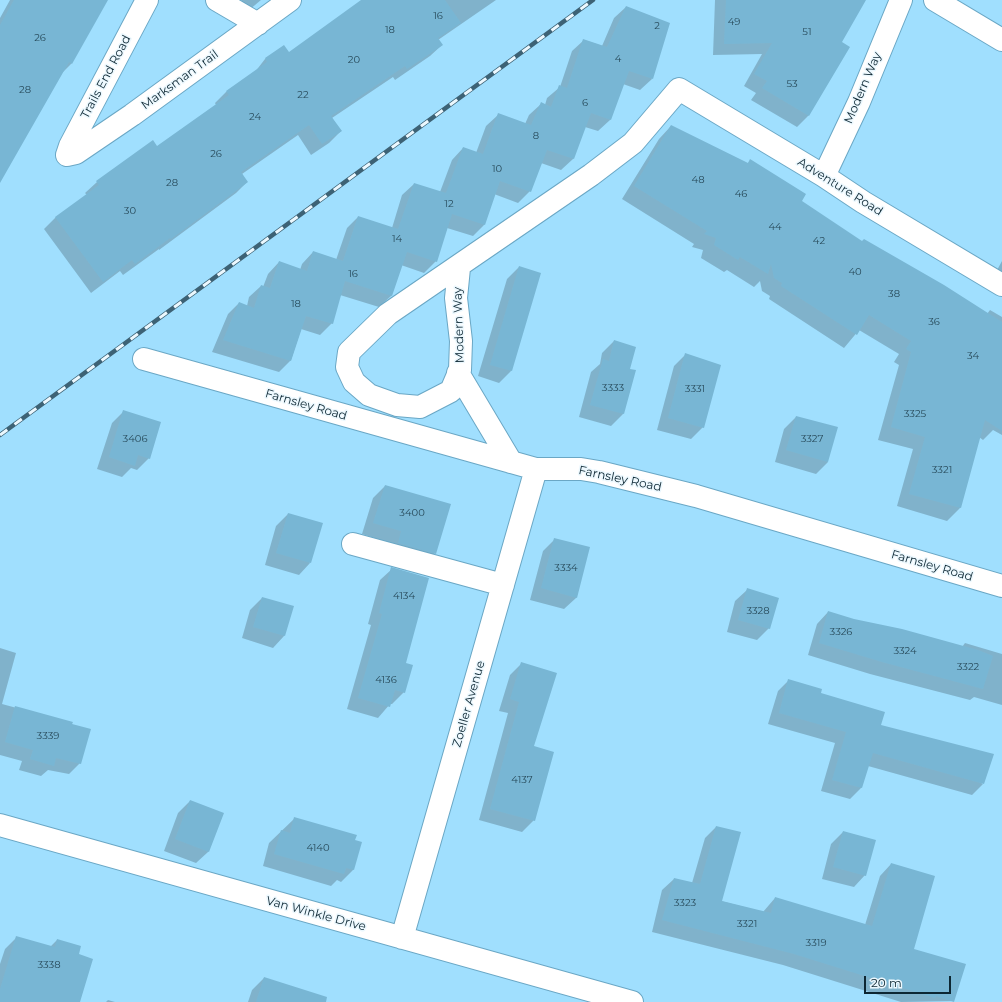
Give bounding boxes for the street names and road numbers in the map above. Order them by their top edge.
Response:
street label: Trails End Road [78,33,134,121]
street label: Marksman Trail [139,47,221,113]
street label: Modern Way [841,50,885,126]
street label: Adventure Road [795,155,885,219]
street label: Modern Way [450,287,468,363]
street label: Farnsley Road [263,386,349,424]
street label: Farnsley Road [577,463,663,495]
street label: Farnsley Road [889,547,975,585]
street label: Zoeller Avenue [450,659,488,749]
street label: Van Winkle Drive [265,894,367,934]

